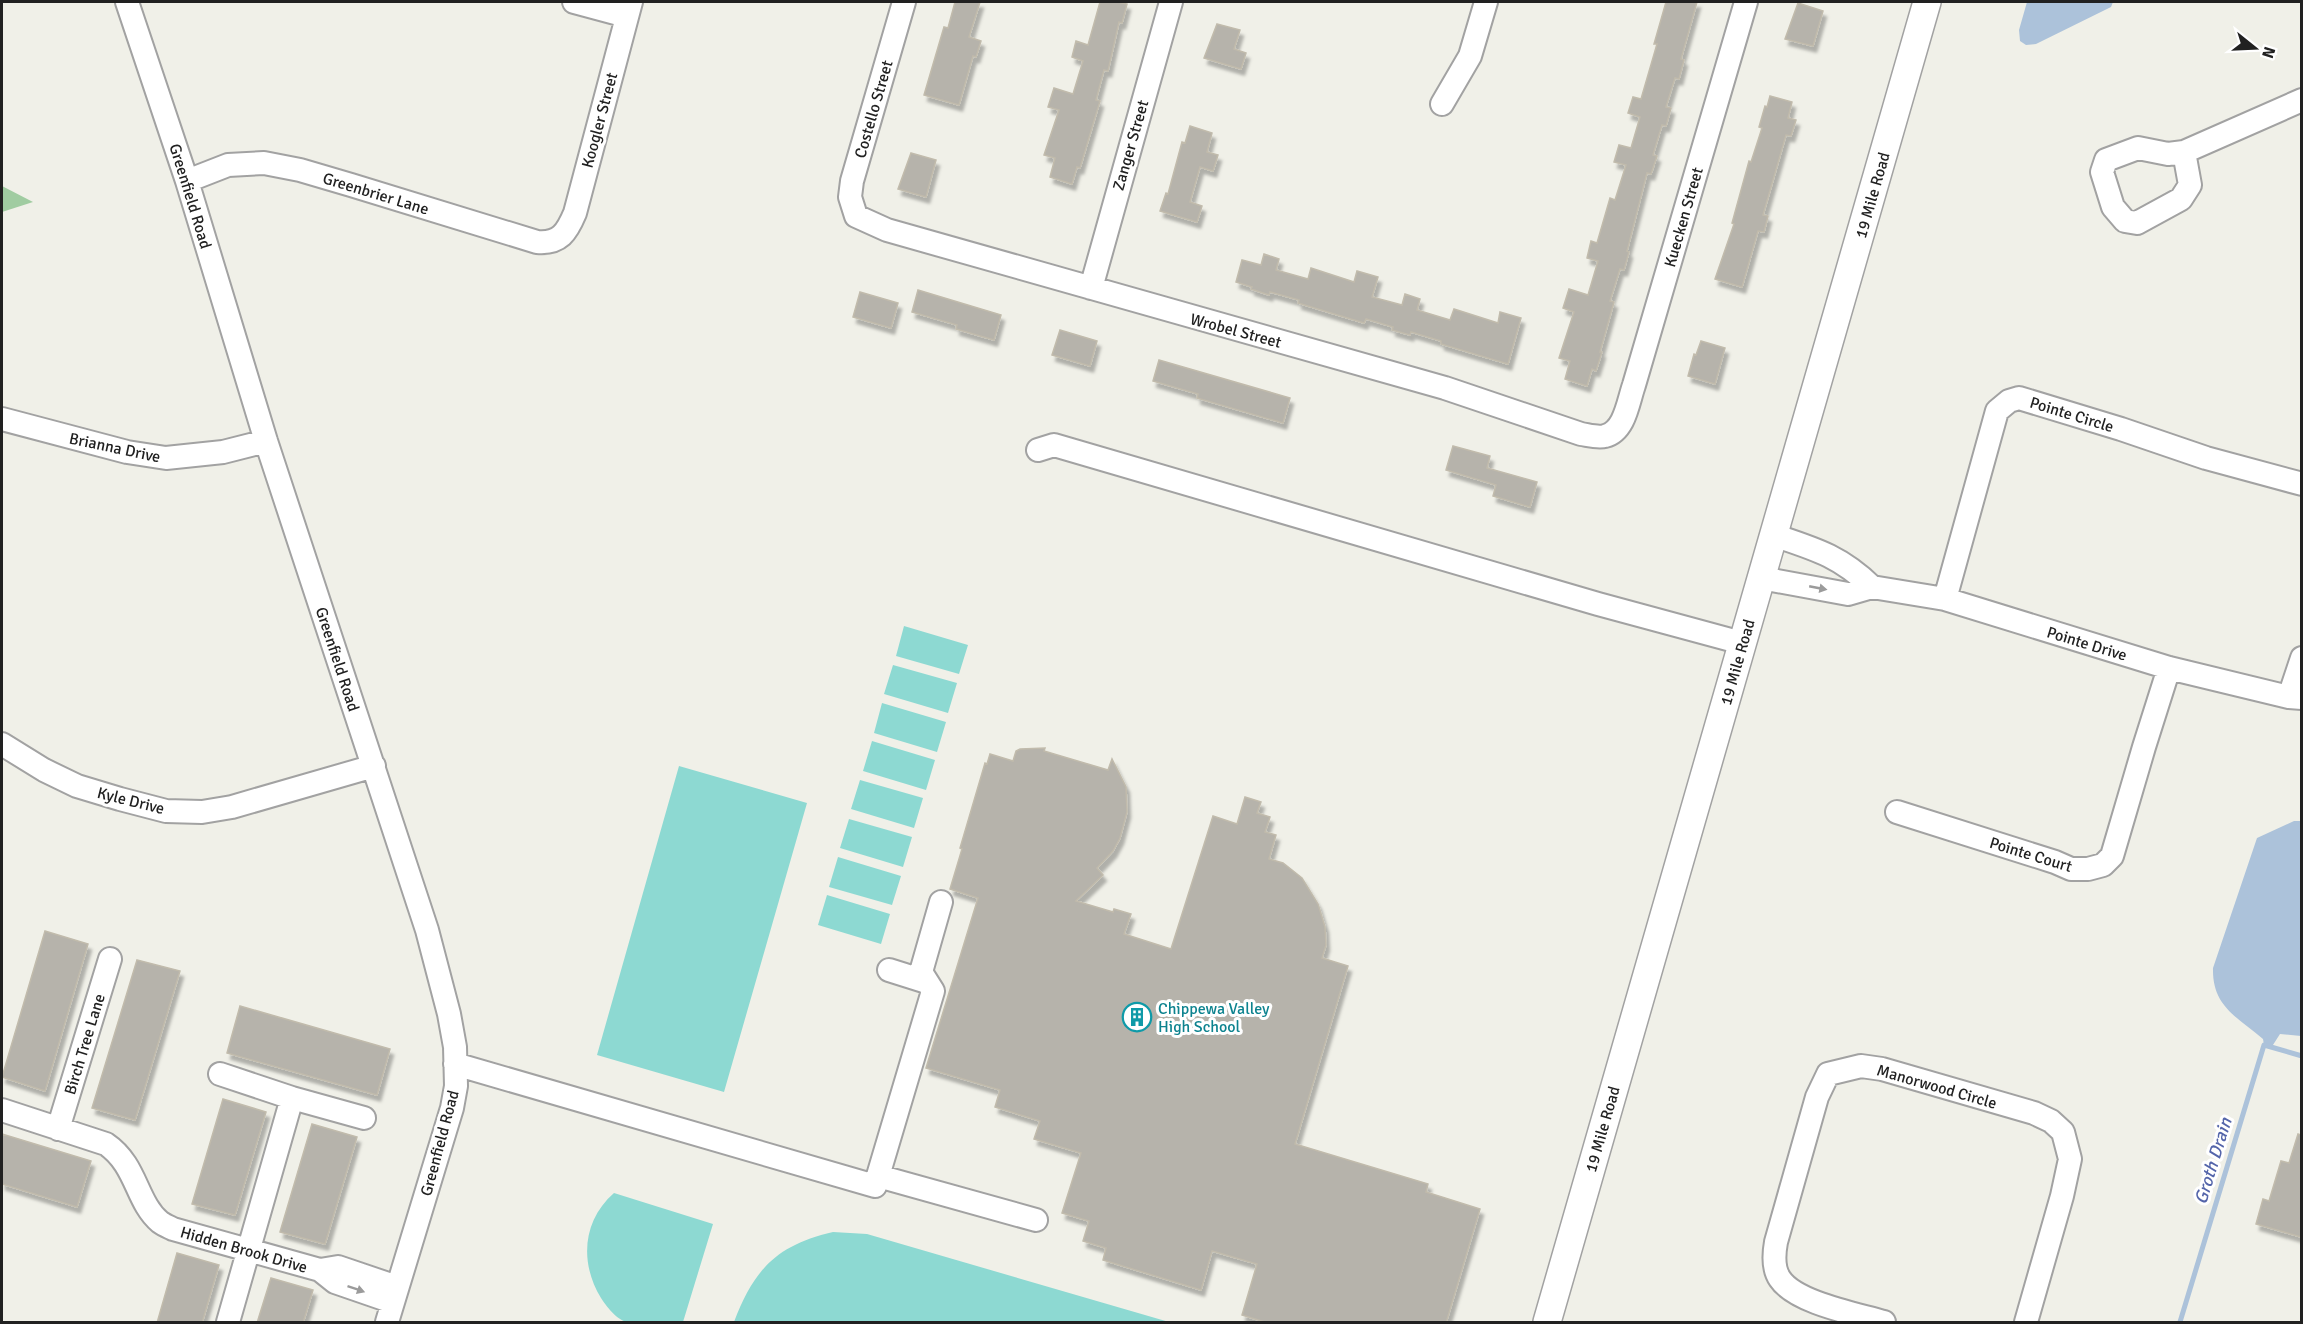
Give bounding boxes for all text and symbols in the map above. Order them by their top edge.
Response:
north arrow [2225,18,2285,78]
text: N [2257,44,2280,61]
street label: Costello Street [850,58,898,161]
street label: Koogler Street [578,70,622,170]
street label: Zanger Street [1109,97,1154,193]
street label: Greenfield Road [165,141,216,251]
street label: 19 Mile Road [1851,150,1895,241]
street label: Kuecken Street [1660,165,1708,270]
street label: Greenbrier Lane [320,168,431,220]
street label: Wrobel Street [1188,309,1284,353]
street label: Pointe Circle [2027,393,2116,437]
street label: Brianna Drive [67,429,162,467]
one-way arrow [1809,584,1828,593]
street label: Greenfield Road [311,604,363,714]
street label: 19 Mile Road [1716,617,1760,708]
street label: Pointe Drive [2044,622,2129,666]
street label: Kyle Drive [95,783,166,819]
street label: Pointe Court [1987,833,2075,877]
street label: Birch Tree Lane [60,991,110,1097]
place label: Chippewa Valley High School [1158,999,1270,1037]
building icon: Chippewa Valley High School [1121,1001,1153,1033]
street label: Manorwood Circle [1874,1060,1999,1114]
street label: 19 Mile Road [1581,1084,1625,1175]
street label: Greenfield Road [416,1088,464,1198]
water label: Groth Drain [2189,1114,2237,1207]
street label: Hidden Brook Drive [178,1222,310,1278]
one-way arrow [347,1285,365,1294]

